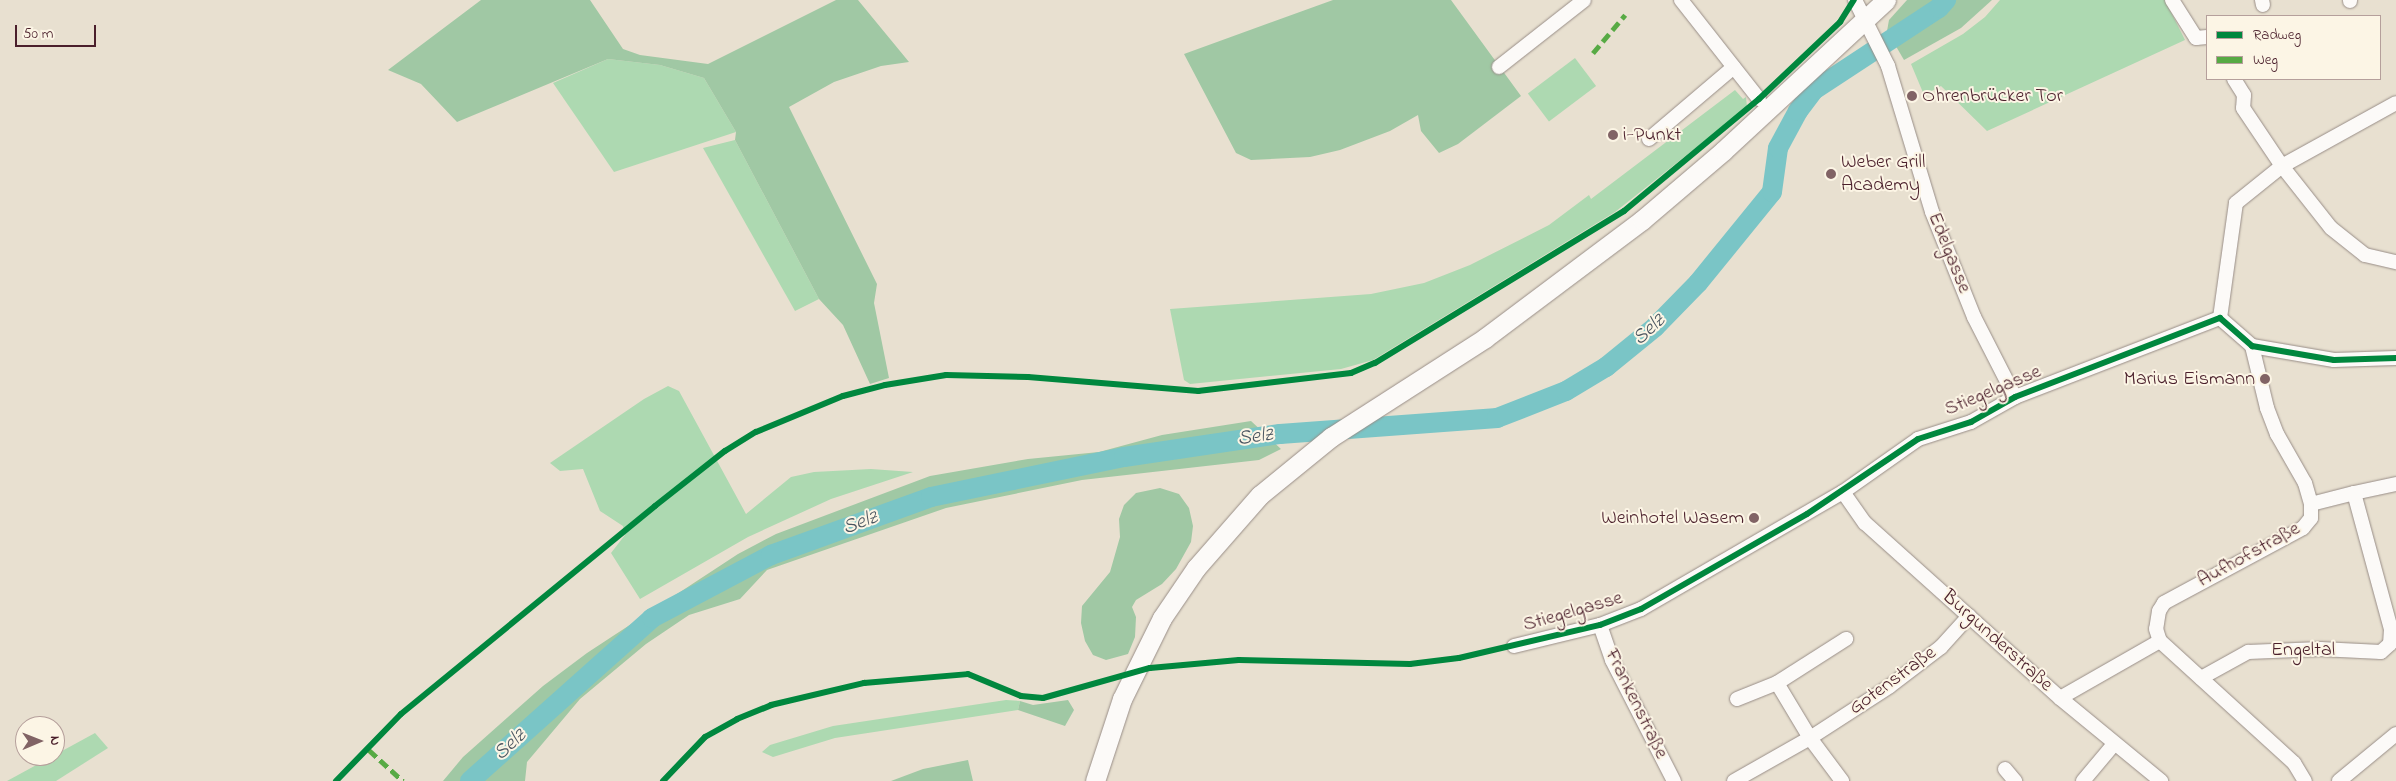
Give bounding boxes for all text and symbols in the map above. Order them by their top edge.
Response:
scale bar [18,15,99,47]
legend [2206,15,2381,80]
text: 50 m [23,23,53,45]
text: Radweg [2253,24,2301,46]
text: Weg [2253,49,2278,71]
place label: Ohrenbrücker Tor [1922,84,2063,108]
marker: Ohrenbrücker Tor [1906,90,1918,102]
place label: i-Punkt [1623,123,1681,147]
marker: i-Punkt [1607,129,1619,141]
place label: Weber Grill Academy [1841,150,1925,197]
marker: Weber Grill Academy [1825,168,1837,180]
street label: Edelgasse [1922,209,1976,297]
water label: Selz [1627,309,1671,351]
street label: Stiegelgasse [1941,360,2045,422]
place label: Marius Eismann [2124,367,2255,391]
marker: Marius Eismann [2259,373,2271,385]
water label: Selz [1236,422,1274,452]
water label: Selz [839,505,881,541]
place label: Weinhotel Wasem [1601,506,1744,530]
marker: Weinhotel Wasem [1748,512,1760,524]
street label: Aufhofstraße [2194,517,2304,593]
street label: Burgunderstraße [1937,585,2057,697]
street label: Stiegelgasse [1520,586,1626,638]
street label: Engeltal [2271,638,2335,662]
street label: Gotenstraße [1845,641,1941,721]
street label: Frankenstraße [1599,645,1673,763]
north arrow [15,716,65,766]
water label: Selz [488,724,532,766]
text: N [44,736,65,746]

